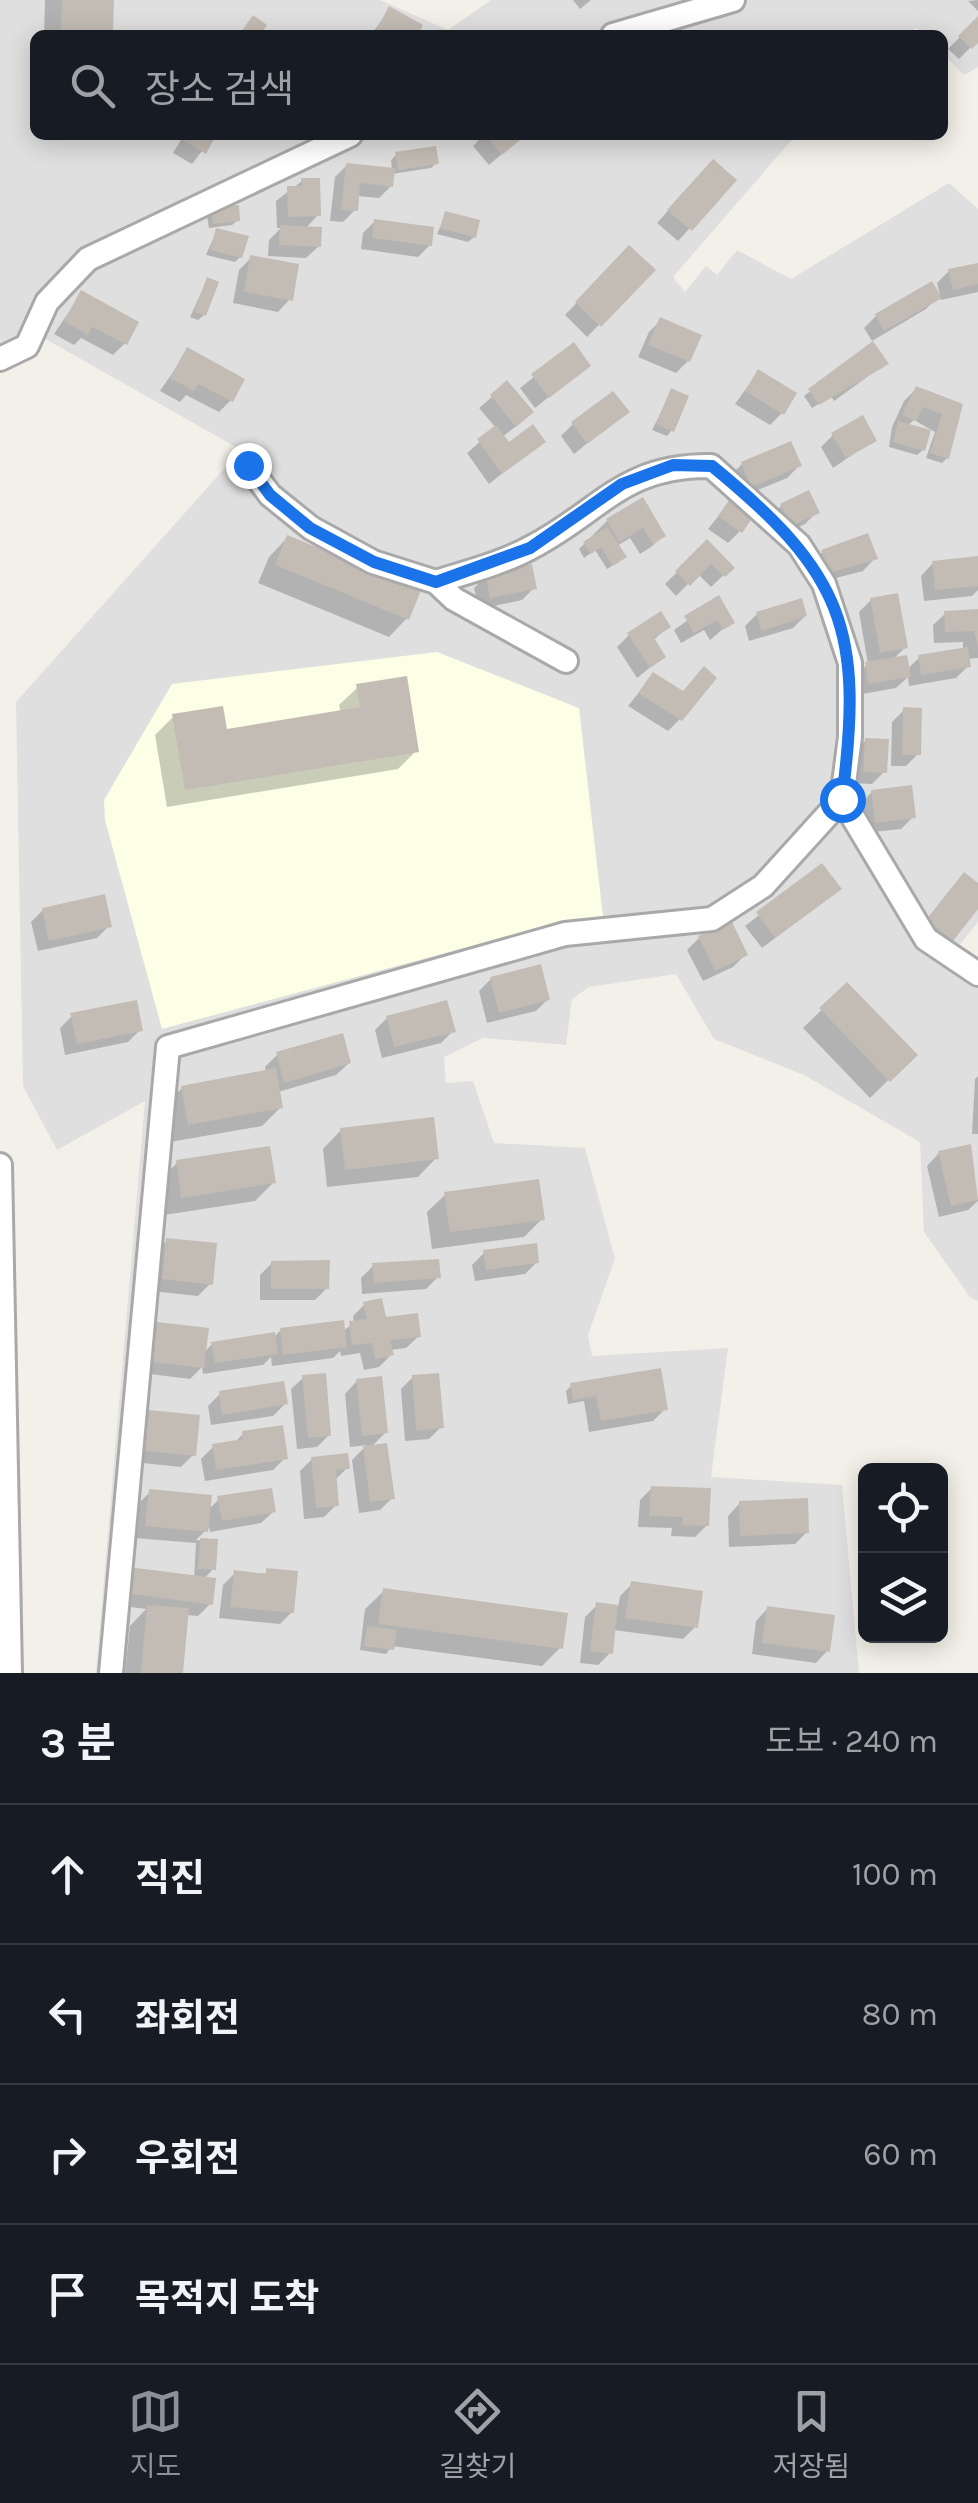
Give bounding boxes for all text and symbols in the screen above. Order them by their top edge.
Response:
search box [30,30,948,140]
icon: search [65,58,120,113]
text: 장소 검색 [145,67,294,112]
route end [226,443,272,489]
route start [820,777,866,823]
map controls [858,1463,948,1643]
button: locate [858,1463,948,1553]
button: layers [858,1553,948,1643]
text: 3 분 [40,1718,115,1768]
text: 도보 · 240 m [765,1723,938,1760]
icon: ahead [40,1847,95,1902]
text: 직진 [135,1856,205,1901]
text: 100 m [852,1856,938,1893]
icon: left [40,1987,95,2042]
text: 좌회전 [135,1996,240,2041]
text: 80 m [862,1996,938,2033]
icon: right [40,2127,95,2182]
text: 우회전 [135,2136,240,2181]
text: 60 m [863,2136,938,2173]
icon: arrive [40,2267,95,2322]
text: 목적지 도착 [135,2276,319,2321]
tab: 지도 [128,2384,183,2484]
tab: 길찾기 [439,2384,516,2484]
tab: 저장됨 [773,2384,850,2484]

